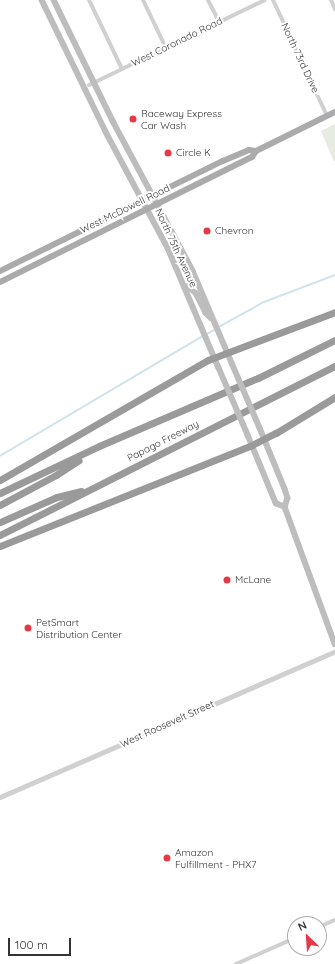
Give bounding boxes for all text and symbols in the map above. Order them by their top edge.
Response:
street label: West Coronado Road [130,15,224,69]
street label: North 73rd Drive [279,21,321,95]
place label: Raceway Express Car Wash [141,107,222,130]
marker: Raceway Express Car Wash [128,114,138,124]
place label: Circle K [176,147,211,159]
marker: Circle K [163,148,173,158]
street label: West McDowell Road [78,182,172,236]
street label: North 75th Avenue [152,207,200,289]
place label: Chevron [215,225,254,237]
marker: Chevron [202,226,212,236]
street label: Papago Freeway [125,418,201,464]
place label: McLane [235,574,271,586]
marker: McLane [222,575,232,585]
place label: PetSmart Distribution Center [36,616,122,640]
marker: PetSmart Distribution Center [23,623,33,633]
street label: West Roosevelt Street [118,698,216,750]
place label: Amazon Fulfillment - PHX7 [175,846,256,870]
marker: Amazon Fulfillment - PHX7 [162,853,172,863]
north arrow [287,916,327,956]
text: N [296,918,309,934]
scale bar [10,930,73,956]
text: 100 m [15,937,48,952]

